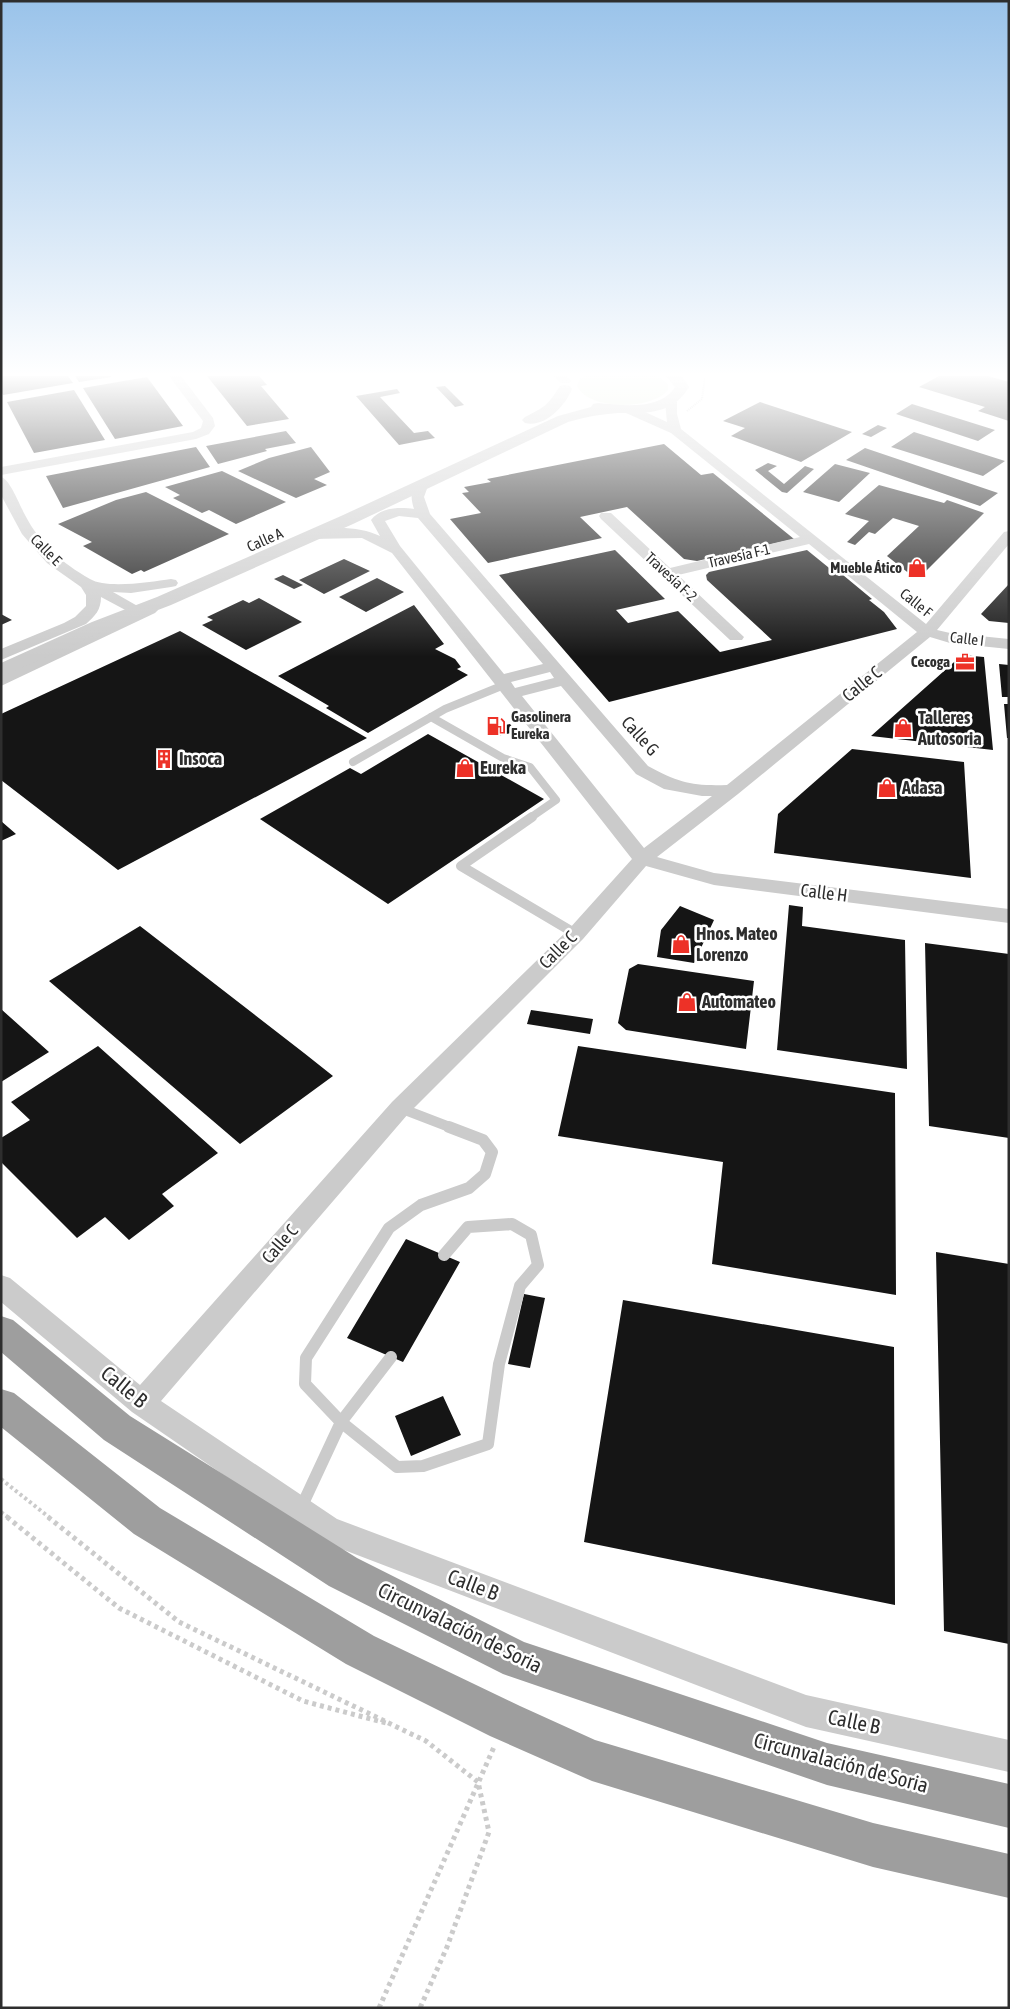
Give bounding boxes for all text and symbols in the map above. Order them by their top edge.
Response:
street label: Calle A [244,524,286,555]
street label: Calle E [27,531,66,569]
street label: Travesía F-1 [706,540,772,571]
street label: Travesía F-2 [642,549,701,605]
shop icon: Mueble Ático [906,557,928,579]
place label: Mueble Ático [830,559,902,576]
street label: Calle F [897,585,936,621]
street label: Calle I [949,628,985,649]
office icon: Cecoga [954,651,976,673]
place label: Cecoga [911,653,950,670]
street label: Calle C [838,661,886,706]
place label: Talleres Autosoria [917,707,982,749]
place label: Gasolinera Eureka [511,708,571,742]
street label: Calle G [617,712,664,760]
fuel station icon: Gasolinera Eureka [485,715,507,737]
shop icon: Talleres Autosoria [892,717,914,739]
building icon: Insoca [153,748,175,770]
place label: Insoca [179,748,222,769]
shop icon: Eureka [454,757,476,779]
place label: Eureka [480,757,526,778]
shop icon: Adasa [876,777,898,799]
place label: Adasa [901,777,942,798]
street label: Calle H [799,879,849,906]
place label: Hnos. Mateo Lorenzo [696,923,778,965]
street label: Calle C [534,926,581,973]
shop icon: Hnos. Mateo Lorenzo [670,933,692,955]
shop icon: Automateo [676,991,698,1013]
place label: Automateo [701,991,776,1012]
street label: Calle C [257,1220,302,1267]
street label: Calle B [97,1360,153,1412]
street label: Calle B [445,1563,502,1605]
street label: Circunvalación de Soria [375,1577,546,1677]
street label: Calle B [826,1704,882,1738]
street label: Circunvalación de Soria [751,1727,931,1797]

